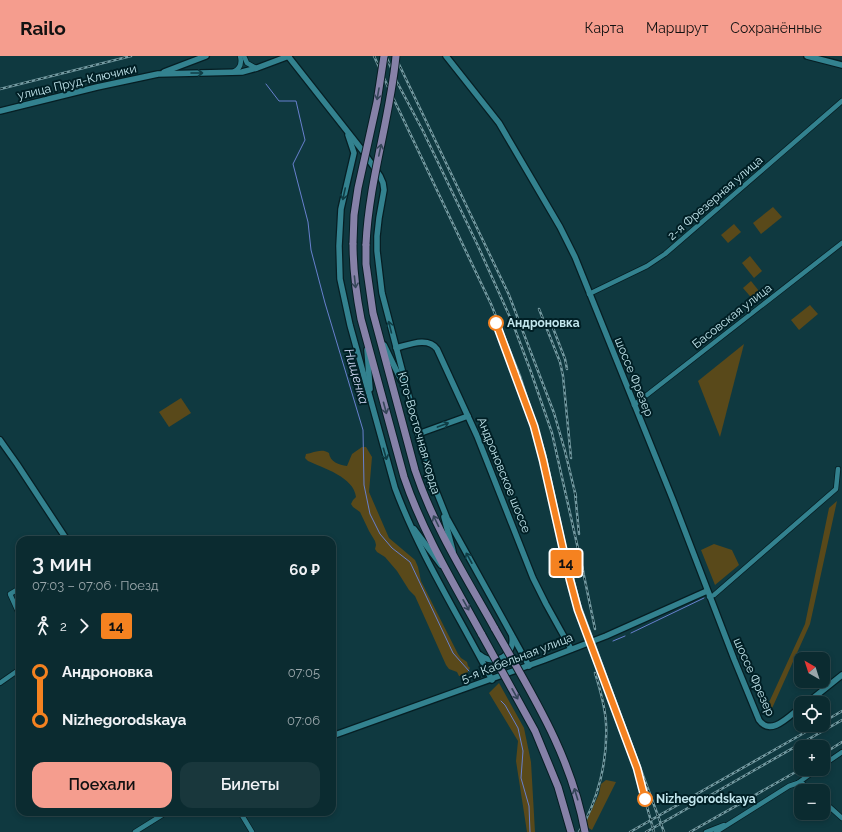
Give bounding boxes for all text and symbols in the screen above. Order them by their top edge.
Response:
text: Railo [20,17,66,39]
text: Карта [585,20,624,36]
text: Маршрут [646,20,708,36]
text: Сохранённые [730,20,822,36]
street label: улица Пруд-Ключики [16,61,138,103]
one-way arrow [190,69,203,77]
one-way arrow [374,88,382,101]
one-way arrow [376,144,384,157]
street label: 2-я Фрезерная улица [665,153,765,243]
one-way arrow [340,187,348,200]
one-way arrow [351,275,358,288]
street label: Басовская улица [690,281,774,351]
marker: Андроновка [488,315,504,331]
place label: Андроновка [507,316,580,330]
one-way arrow [386,320,393,333]
street label: шоссе Фрезер [612,335,656,419]
water label: Нищенка [341,347,372,406]
street label: Юго-Восточная хорда [395,370,443,496]
one-way arrow [382,401,389,414]
street label: Андроновское шоссе [474,415,534,535]
one-way arrow [436,421,448,429]
one-way arrow [382,447,389,460]
one-way arrow [432,516,439,528]
text: 3 мин [32,550,92,576]
line badge: 14 [548,550,584,576]
one-way arrow [465,552,473,564]
text: 14 [559,555,573,571]
text: 60 ₽ [289,561,320,579]
text: 07:03 – 07:06 · Поезд [32,578,158,593]
one-way arrow [462,599,470,611]
icon: walk [32,615,54,637]
icon: forward [73,615,95,637]
text: 14 [109,618,124,634]
text: 2 [60,619,67,634]
street label: 5-я Кабельная улица [459,630,575,686]
street label: шоссе Фрезер [731,636,777,718]
north arrow [794,652,830,688]
map controls [794,652,830,820]
text: Андроновка [62,663,153,681]
text: 07:05 [288,665,320,680]
one-way arrow [512,688,519,700]
button: locate [794,696,830,732]
text: Nizhegorodskaya [62,711,186,729]
text: 07:06 [287,713,320,728]
button: + [794,740,830,776]
button: Поехали [32,762,172,808]
button: Билеты [180,762,320,808]
button: − [794,784,830,820]
one-way arrow [572,788,579,801]
marker: Nizhegorodskaya [637,791,653,807]
place label: Nizhegorodskaya [656,792,756,806]

